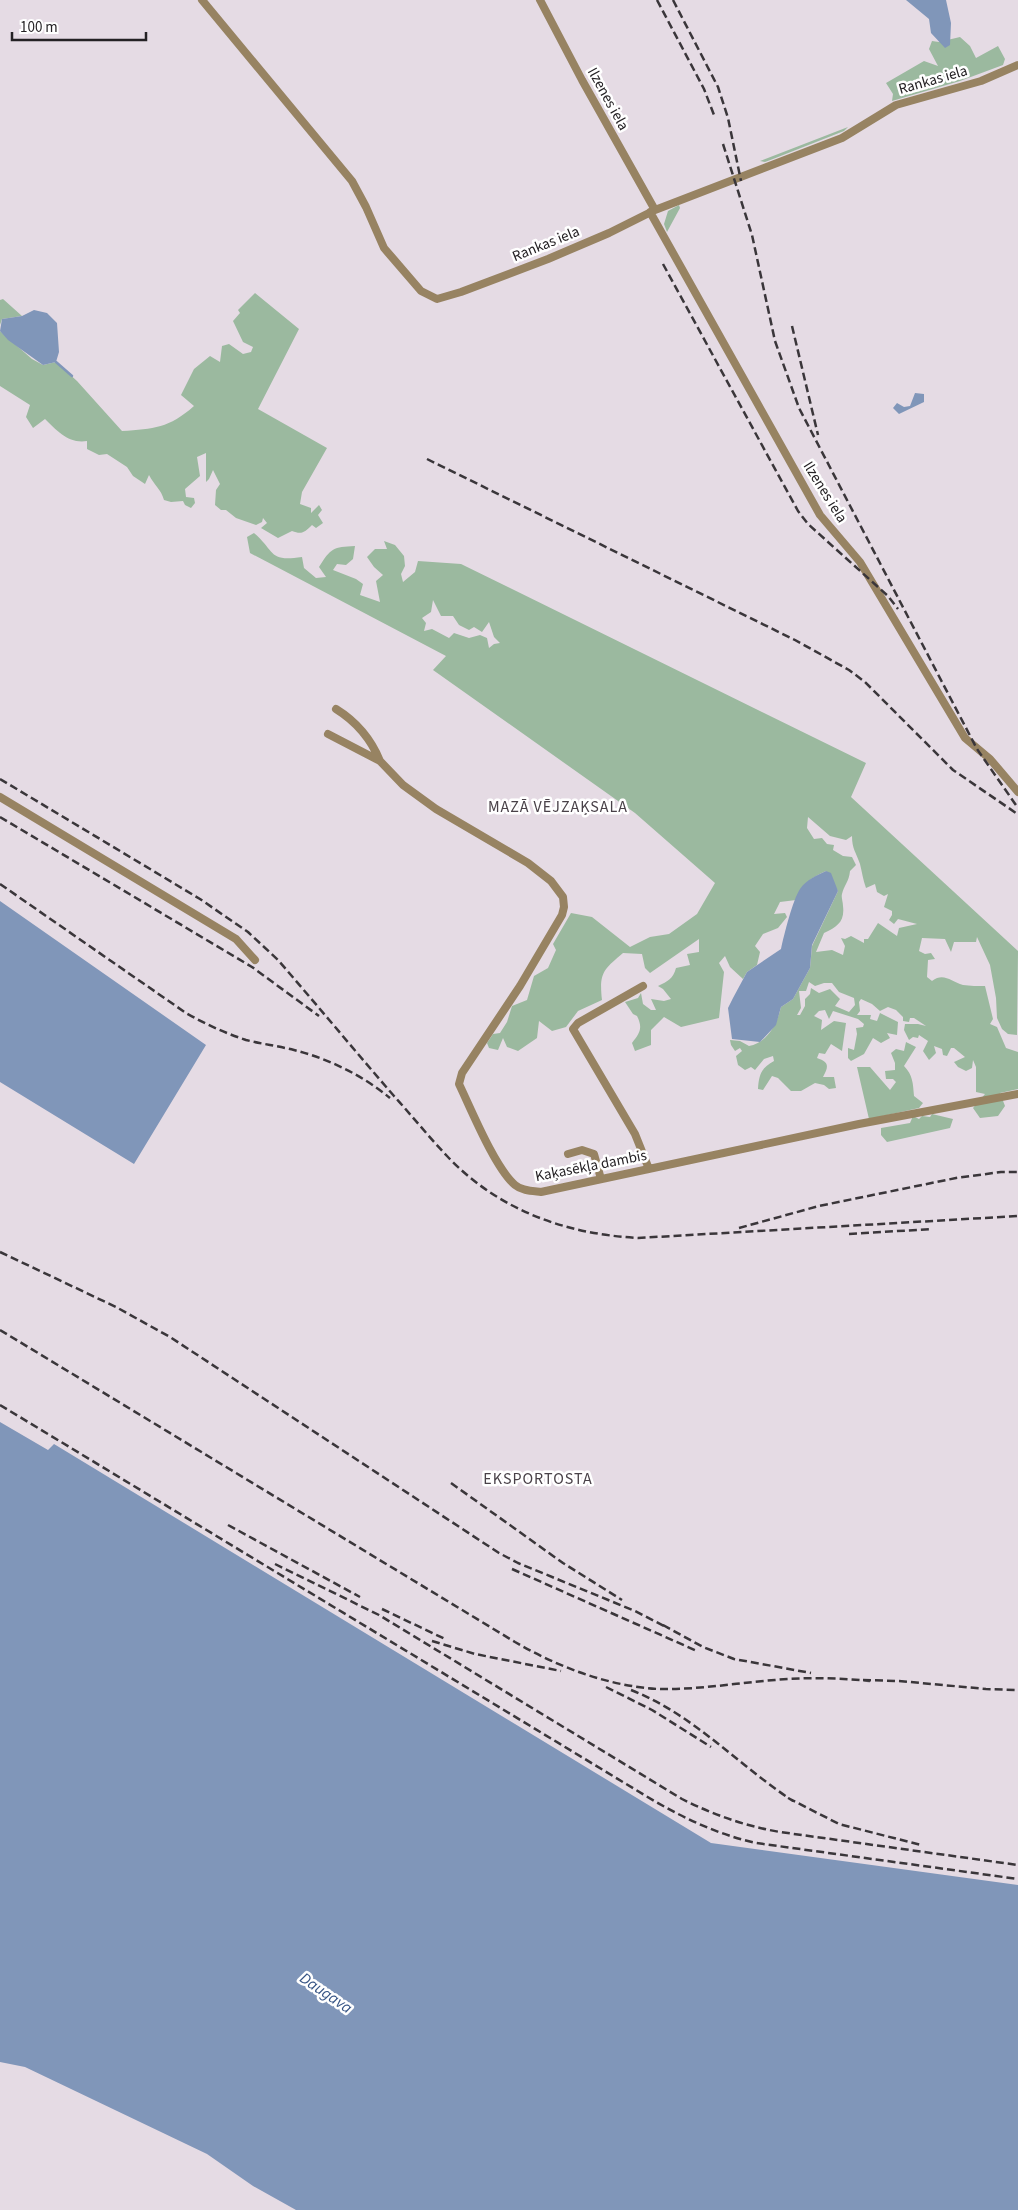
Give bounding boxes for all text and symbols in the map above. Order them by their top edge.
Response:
scale bar [12,10,146,42]
text: 100 m [20,17,58,38]
street label: Rankas iela [896,60,970,100]
street label: Ilzenes iela [582,64,634,134]
street label: Rankas iela [509,221,583,267]
street label: Ilzenes iela [798,457,852,527]
district label: MAZĀ VĒJZAĶSALA [488,796,628,818]
street label: Kaķasēkļa dambis [533,1145,649,1187]
district label: EKSPORTOSTA [483,1468,593,1490]
water label: Daugava [295,1967,357,2019]

